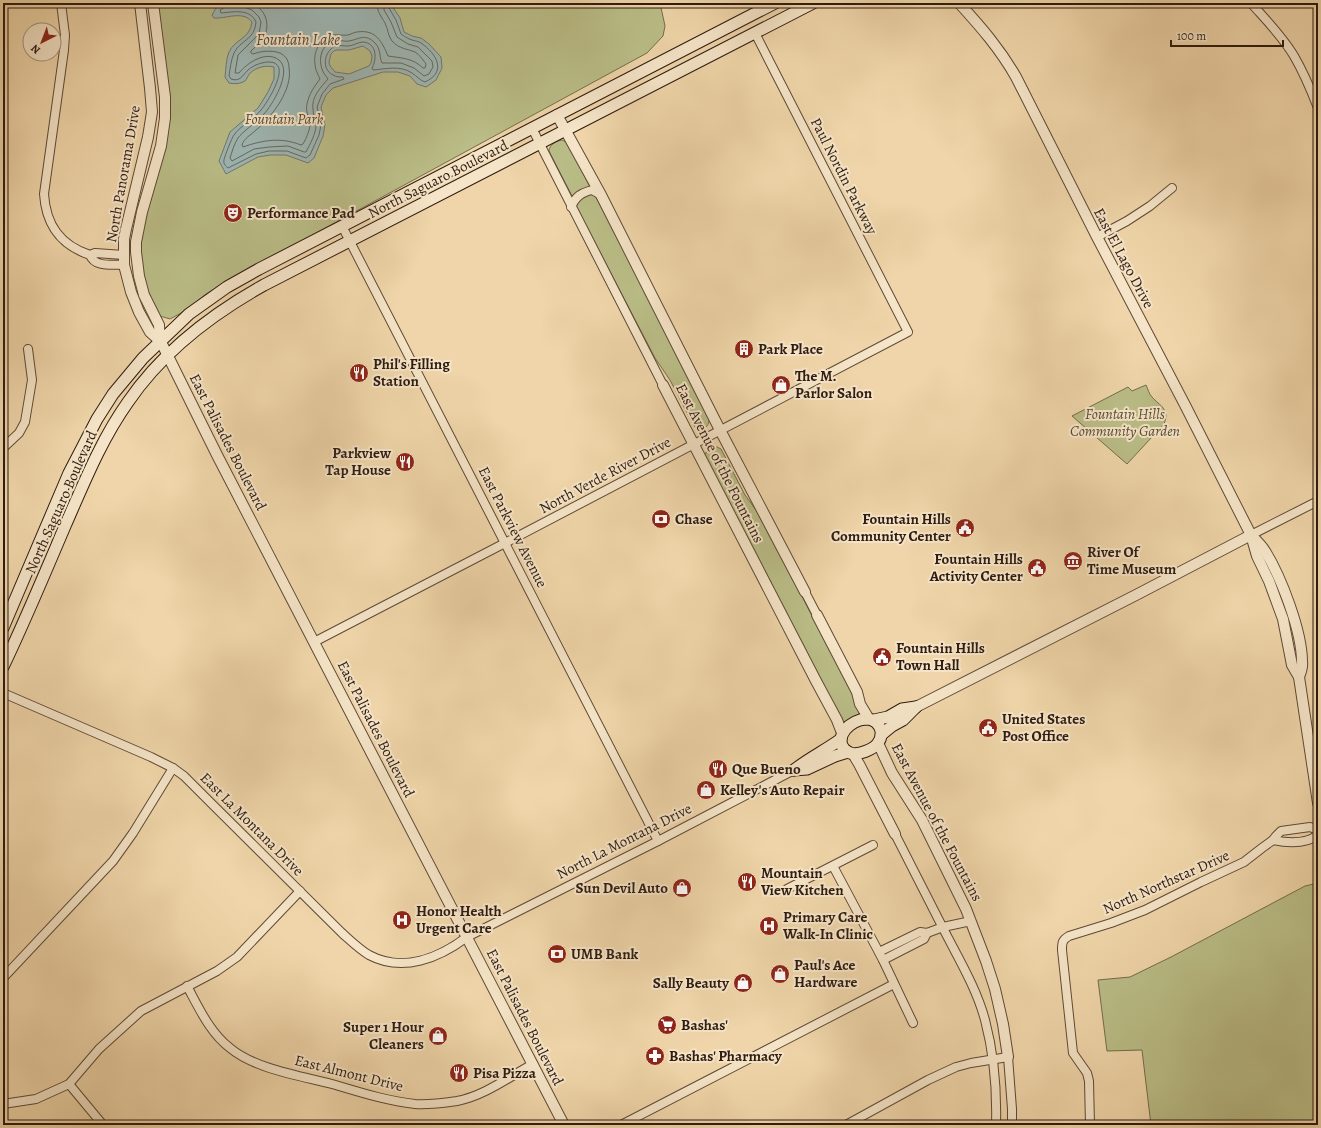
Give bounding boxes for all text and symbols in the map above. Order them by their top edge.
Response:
north arrow [22,22,62,62]
scale bar [1171,22,1283,48]
text: 100 m [1177,28,1206,44]
water label: Fountain Lake [256,29,340,51]
text: N [28,41,44,57]
street label: North Panorama Drive [101,104,145,244]
park label: Fountain Park [245,109,324,129]
street label: Paul Nordin Parkway [806,114,882,238]
street label: North Saguaro Boulevard [365,135,512,223]
theatre icon: Performance Pad [222,202,244,224]
place label: Performance Pad [247,203,356,223]
street label: East El Lago Drive [1089,204,1159,312]
building icon: Park Place [733,338,755,360]
place label: Park Place [758,339,823,359]
place label: Phil's Filling Station [373,354,450,391]
restaurant icon: Phil's Filling Station [348,362,370,384]
place label: The M. Parlor Salon [795,366,873,403]
street label: East Palisades Boulevard [185,370,272,515]
shop icon: The M. Parlor Salon [770,374,792,396]
street label: East Avenue of the Fountains [671,380,769,546]
park label: Fountain Hills Community Garden [1070,404,1180,441]
street label: North Saguaro Boulevard [20,426,102,577]
street label: North Verde River Drive [536,432,675,518]
place label: Parkview Tap House [325,443,392,480]
restaurant icon: Parkview Tap House [394,451,416,473]
street label: East Parkview Avenue [474,463,552,591]
bank icon: Chase [650,508,672,530]
place label: Chase [675,509,713,529]
place label: Fountain Hills Community Center [831,509,951,546]
public building icon: Fountain Hills Community Center [954,517,976,539]
place label: River Of Time Museum [1087,542,1177,579]
place label: Fountain Hills Activity Center [929,549,1023,586]
museum icon: River Of Time Museum [1062,550,1084,572]
public building icon: Fountain Hills Activity Center [1026,557,1048,579]
place label: Fountain Hills Town Hall [896,638,985,675]
public building icon: Fountain Hills Town Hall [871,646,893,668]
street label: East Palisades Boulevard [333,657,420,802]
place label: United States Post Office [1002,709,1085,746]
public building icon: United States Post Office [977,717,999,739]
street label: East Avenue of the Fountains [887,739,987,905]
restaurant icon: Que Bueno [707,758,729,780]
place label: Que Bueno [732,759,801,779]
street label: East La Montana Drive [196,768,308,880]
shop icon: Kelley's Auto Repair [695,779,717,801]
place label: Kelley's Auto Repair [720,780,845,800]
street label: North La Montana Drive [553,798,695,884]
street label: North Northstar Drive [1100,845,1233,919]
place label: Mountain View Kitchen [760,863,844,900]
restaurant icon: Mountain View Kitchen [736,871,758,893]
shop icon: Sun Devil Auto [671,877,693,899]
place label: Sun Devil Auto [576,878,668,898]
place label: Honor Health Urgent Care [416,901,502,938]
place label: Primary Care Walk-In Clinic [782,907,873,944]
hospital icon: Honor Health Urgent Care [391,909,413,931]
hospital icon: Primary Care Walk-In Clinic [758,915,780,937]
bank icon: UMB Bank [546,943,568,965]
place label: UMB Bank [571,944,639,964]
street label: East Palisades Boulevard [482,945,569,1090]
place label: Paul's Ace Hardware [794,955,857,992]
shop icon: Paul's Ace Hardware [769,963,791,985]
shop icon: Sally Beauty [732,972,754,994]
place label: Sally Beauty [653,973,730,993]
supermarket icon: Bashas' [656,1014,678,1036]
place label: Bashas' [681,1015,728,1035]
place label: Super 1 Hour Cleaners [343,1017,424,1054]
shop icon: Super 1 Hour Cleaners [427,1025,449,1047]
pharmacy icon: Bashas' Pharmacy [644,1045,666,1067]
place label: Bashas' Pharmacy [669,1046,783,1066]
street label: East Almont Drive [293,1050,406,1096]
restaurant icon: Pisa Pizza [448,1062,470,1084]
place label: Pisa Pizza [473,1063,537,1083]

